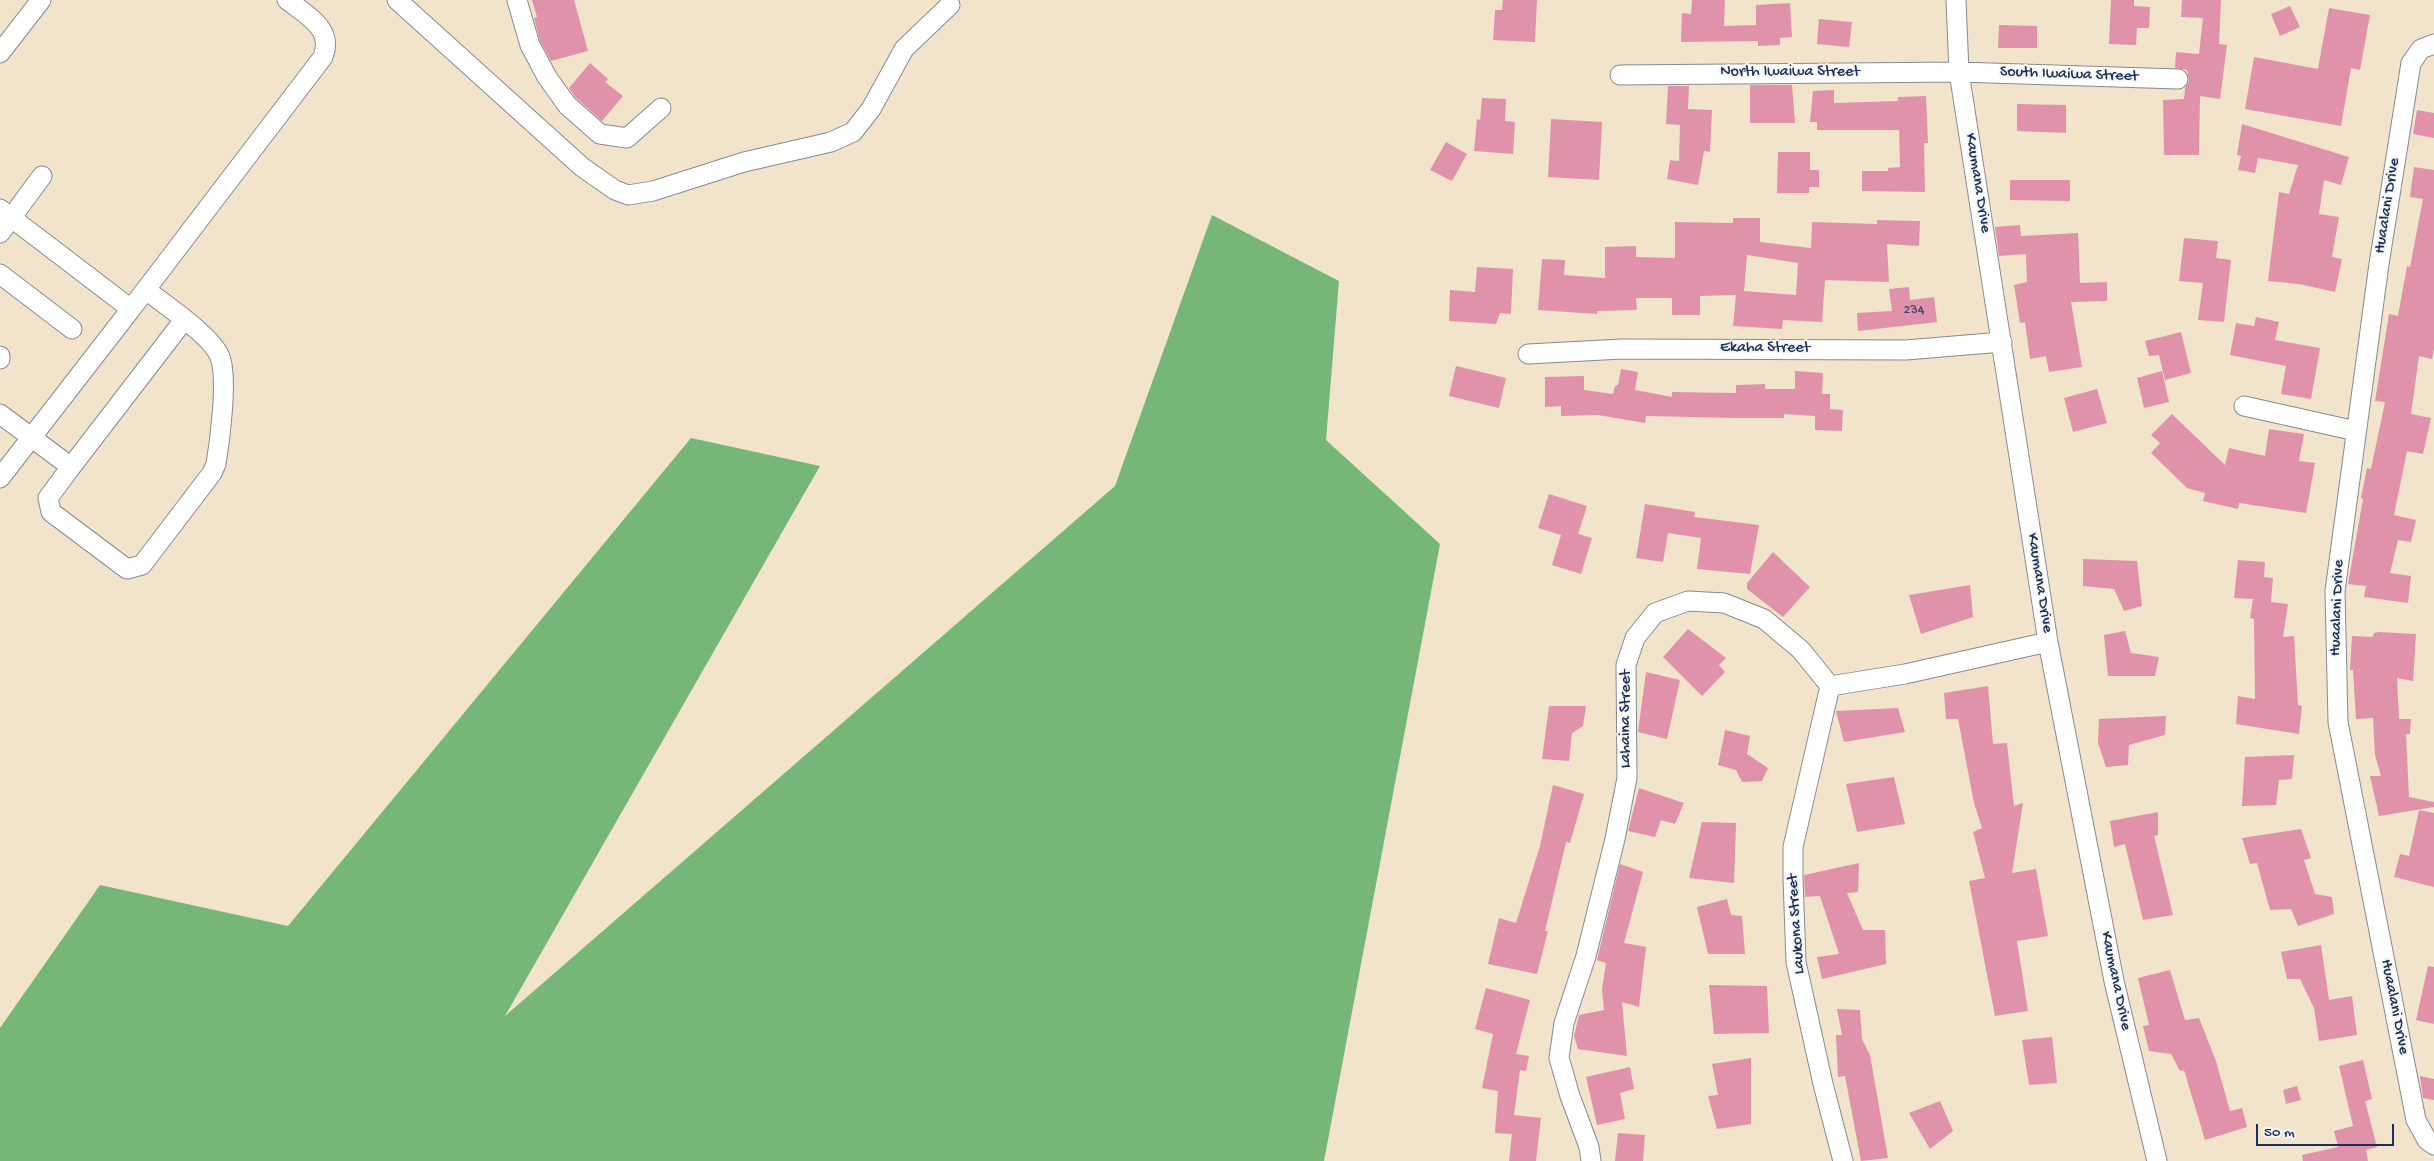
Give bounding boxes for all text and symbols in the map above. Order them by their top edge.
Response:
street label: North Iwaiwa Street [1720,63,1860,83]
street label: South Iwaiwa Street [1999,63,2139,87]
street label: Kaumana Drive [1960,132,1994,234]
street label: Huaalani Drive [2371,157,2405,255]
house number: 234 [1904,303,1924,319]
street label: Ekaha Street [1720,339,1810,359]
street label: Kaumana Drive [2022,532,2056,634]
street label: Huaalani Drive [2327,559,2349,657]
street label: Lahaina Street [1617,670,1637,768]
street label: Laukona Street [1784,873,1810,975]
street label: Kaumana Drive [2095,930,2135,1032]
street label: Huaalani Drive [2375,958,2413,1056]
scale bar [2259,1114,2396,1146]
text: 50 m [2264,1124,2295,1142]

